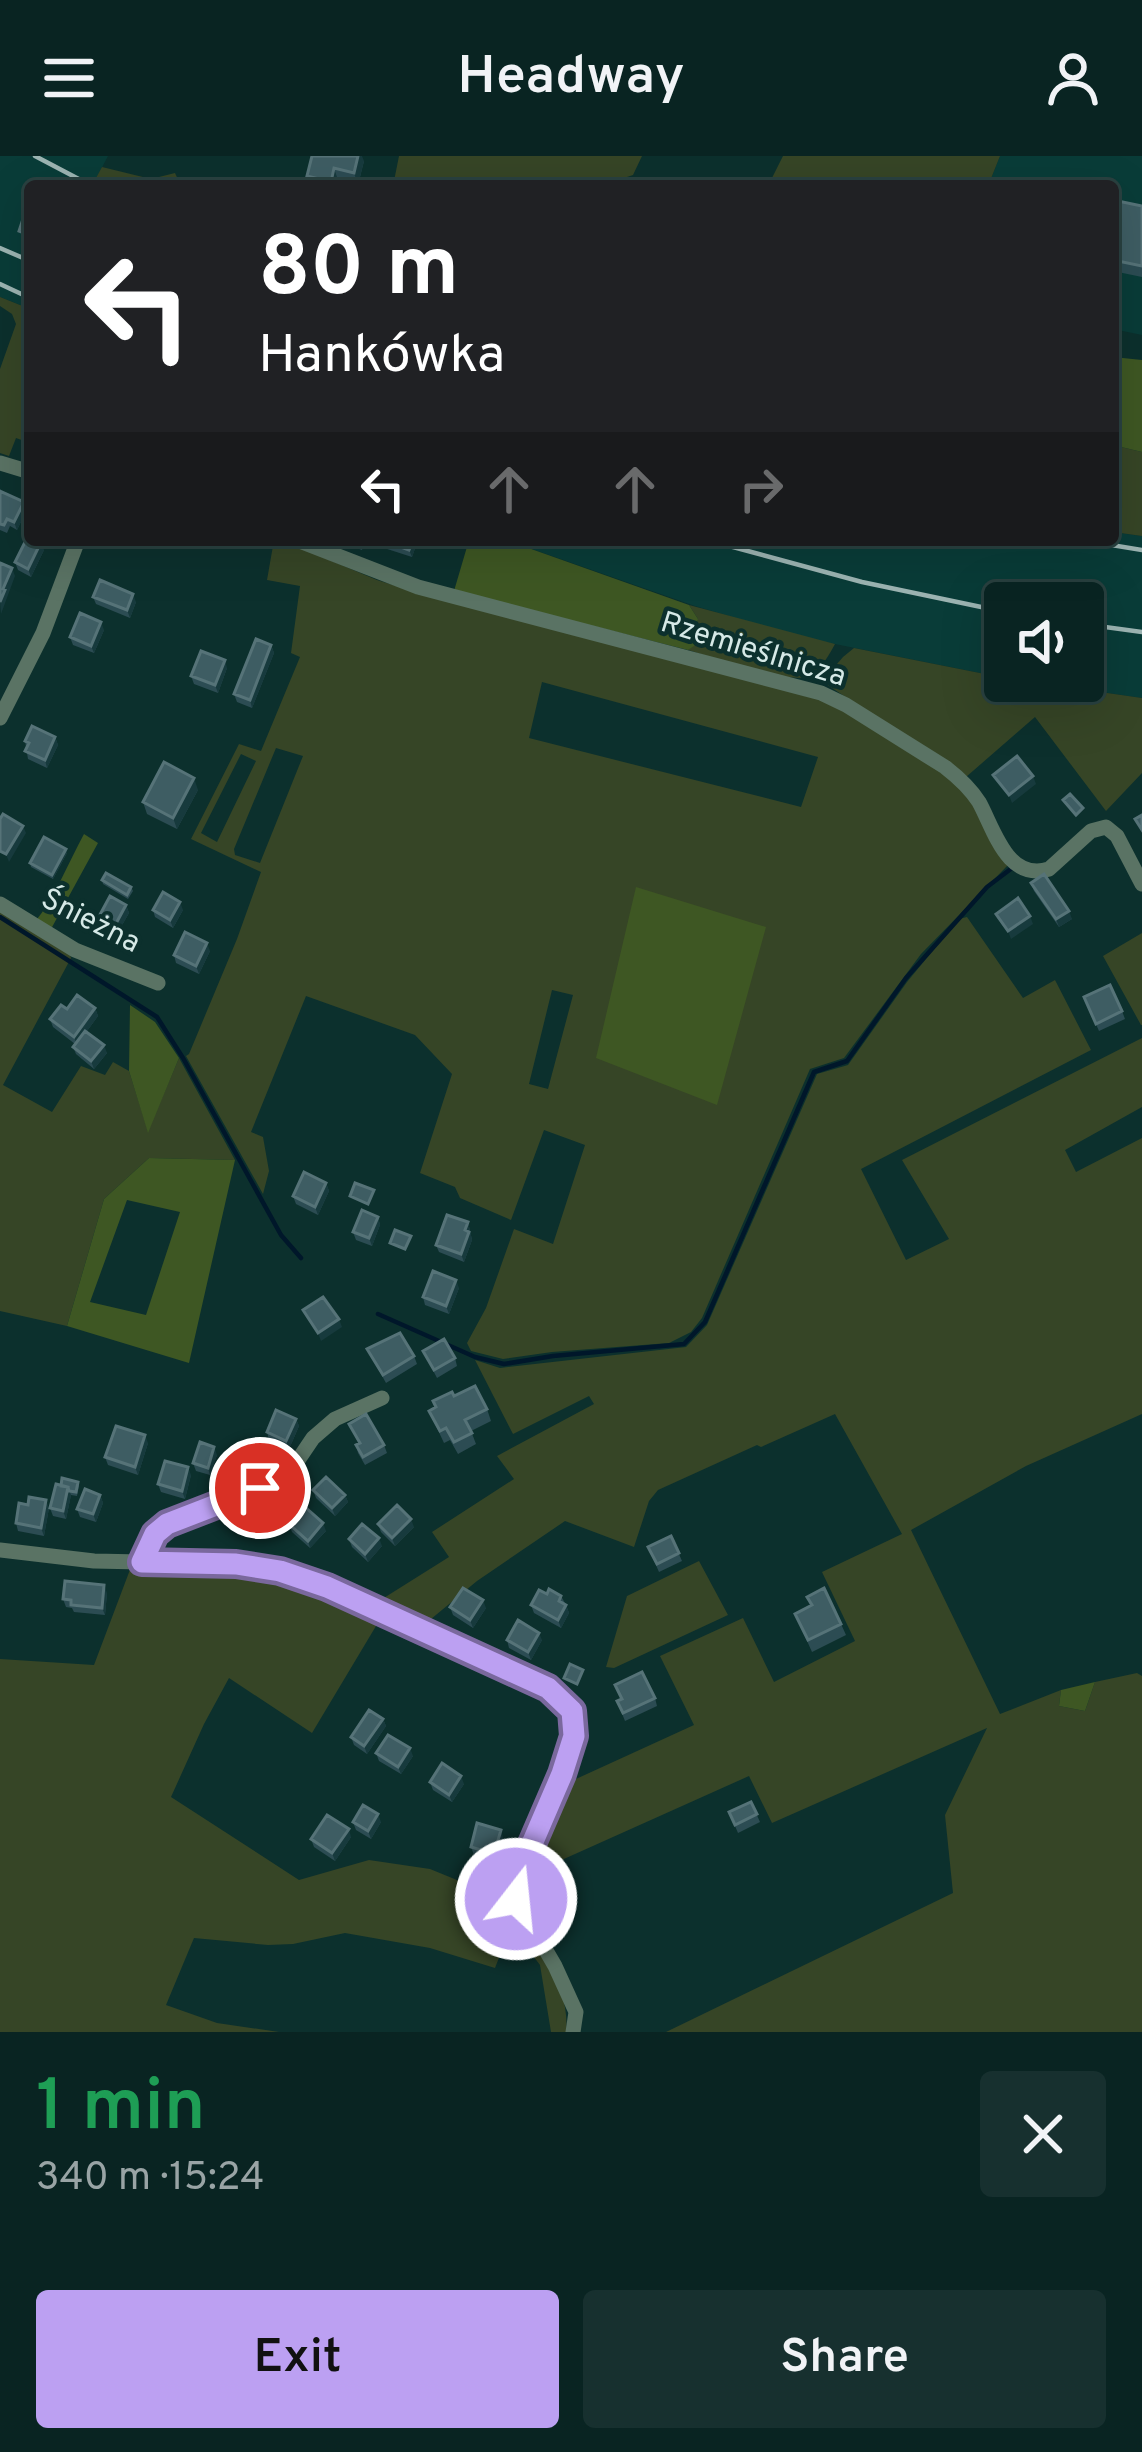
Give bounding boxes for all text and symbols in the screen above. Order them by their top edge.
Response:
text: Headway [457,44,685,113]
icon: menu [36,45,102,111]
icon: person [1040,45,1106,111]
text: 80 m [258,219,459,325]
icon: left [60,228,216,384]
text: Hankówka [258,323,505,392]
icon: left [350,456,416,522]
icon: ahead [476,456,542,522]
icon: ahead [602,456,668,522]
icon: right [728,456,794,522]
map controls [984,582,1104,702]
button: sound [984,582,1104,702]
street label: Rzemieślnicza [656,605,850,697]
street label: Śnieżna [34,879,147,963]
pin [209,1437,311,1539]
icon: arrive [227,1455,293,1521]
position arrow [453,1836,579,1962]
text: 1 min [36,2064,206,2156]
button: close [980,2071,1106,2197]
text: 340 m · 15:24 [36,2155,265,2204]
button: Exit [36,2290,559,2428]
button: Share [583,2290,1106,2428]

